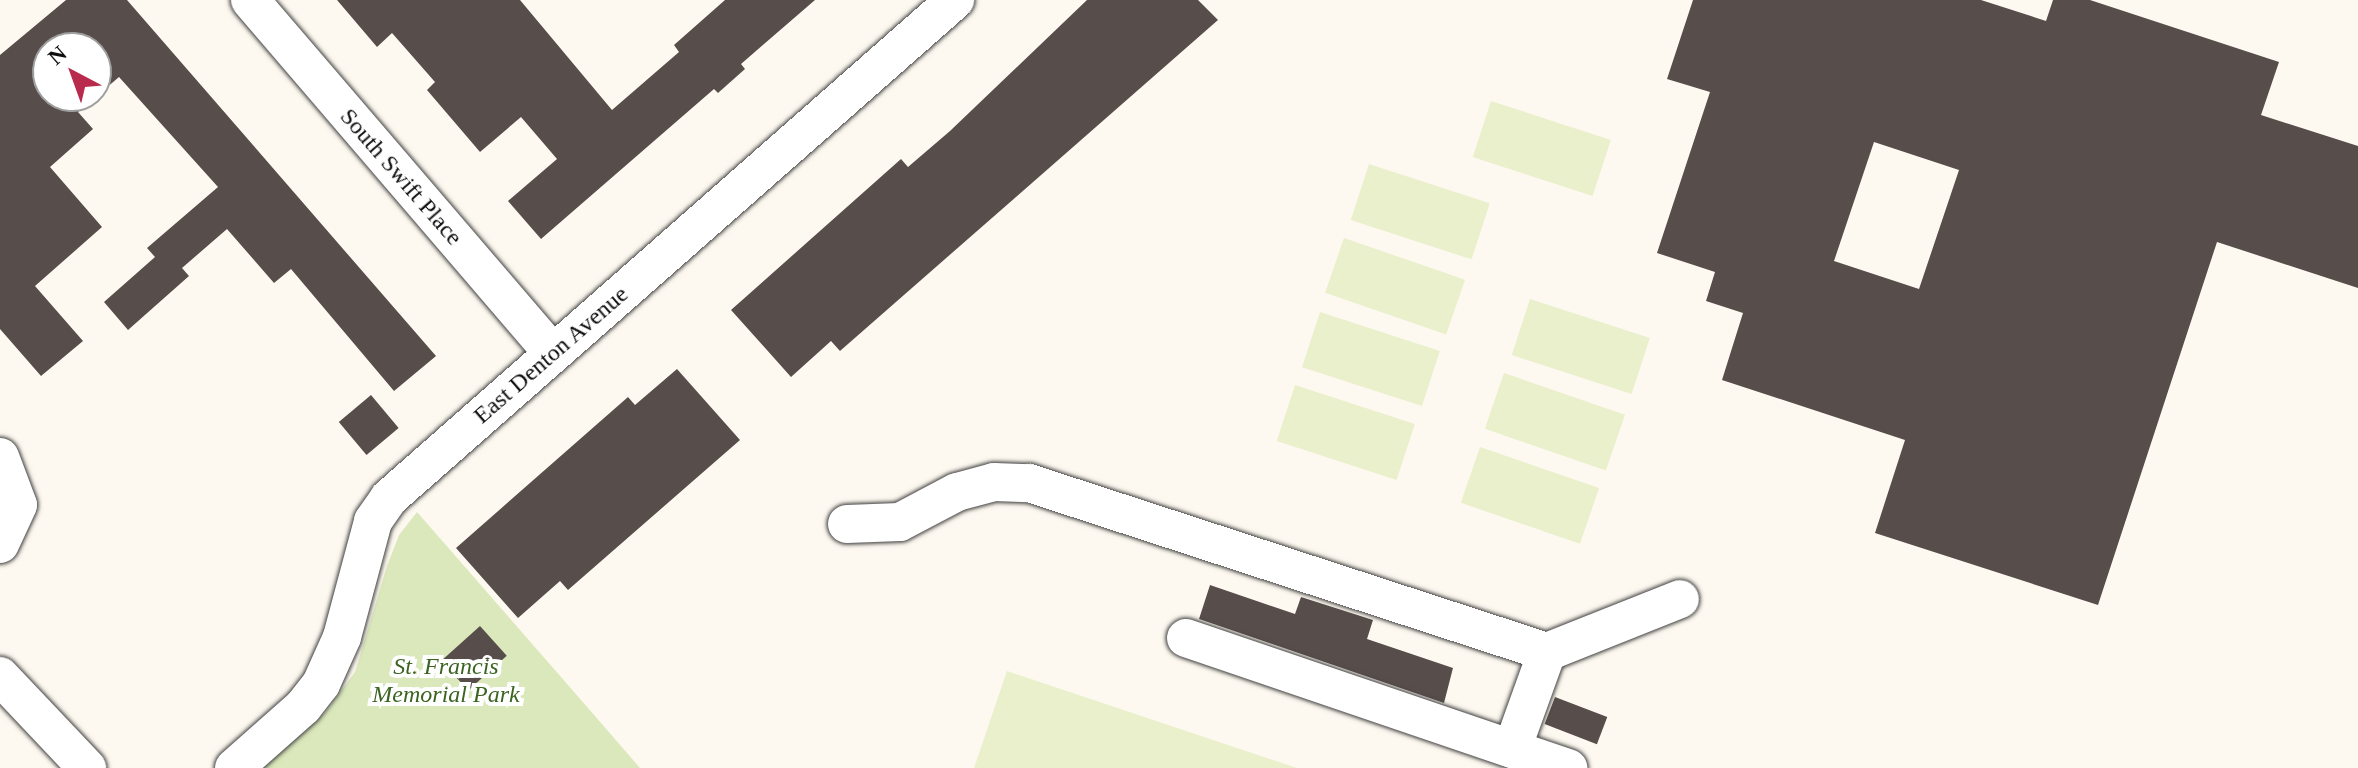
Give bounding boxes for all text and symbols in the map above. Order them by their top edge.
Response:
north arrow [32,32,112,112]
text: N [43,40,71,70]
street label: South Swift Place [334,103,468,251]
street label: East Denton Avenue [467,280,635,430]
park label: St. Francis Memorial Park [372,653,520,709]

